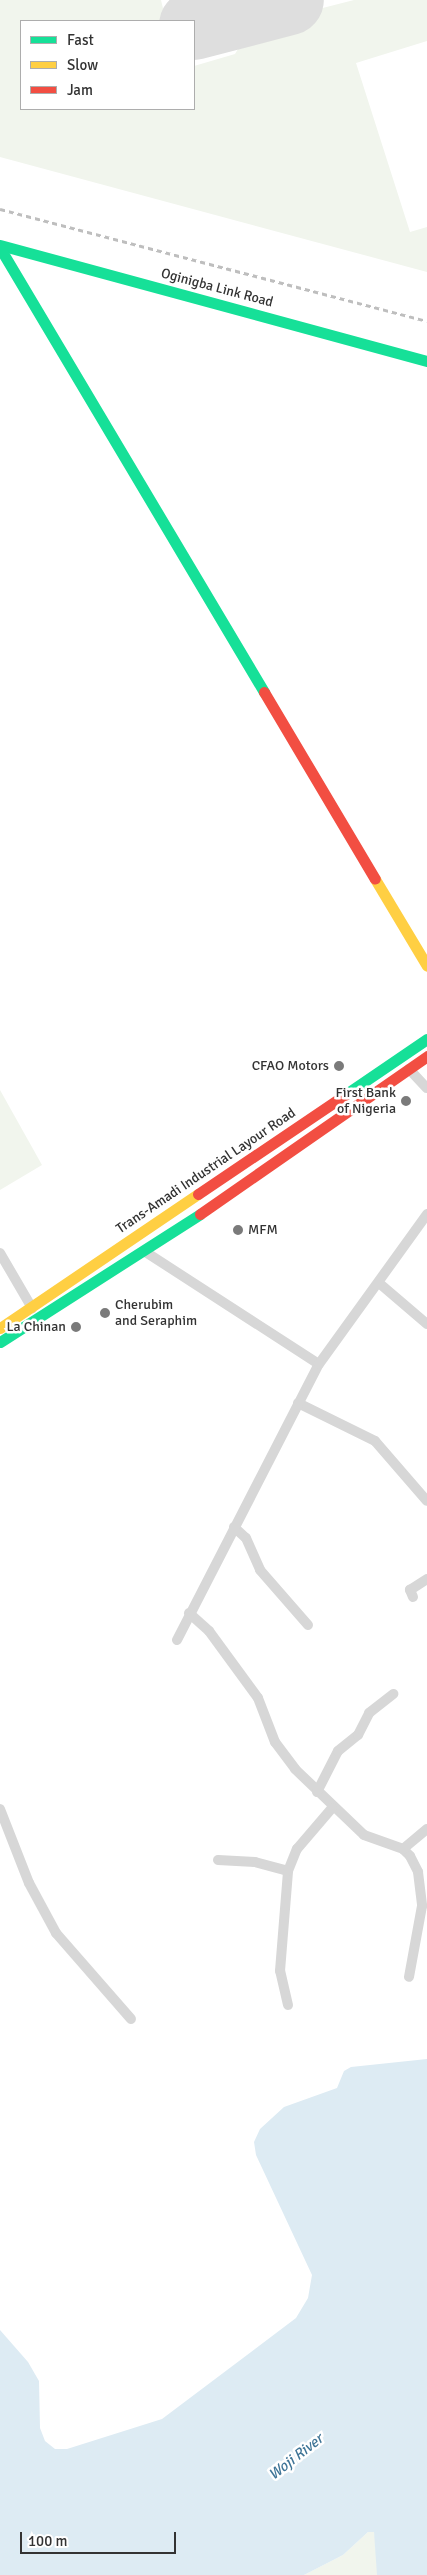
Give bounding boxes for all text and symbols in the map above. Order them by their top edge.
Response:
legend [20,20,195,110]
text: Fast [67,31,94,49]
text: Slow [67,56,98,74]
text: Jam [67,81,93,99]
street label: Oginigba Link Road [159,265,275,311]
place label: CFAO Motors [252,1058,329,1074]
marker: CFAO Motors [333,1060,345,1072]
place label: First Bank of Nigeria [335,1085,396,1118]
marker: First Bank of Nigeria [400,1095,412,1107]
street label: Trans-Amadi Industrial Layour Road [113,1104,299,1238]
place label: MFM [248,1222,278,1238]
marker: MFM [232,1224,244,1236]
place label: Cherubim and Seraphim [115,1297,197,1330]
marker: Cherubim and Seraphim [99,1307,111,1319]
place label: La Chinan [6,1319,66,1335]
marker: La Chinan [70,1321,82,1333]
water label: Woji River [265,2430,327,2484]
scale bar [22,2522,179,2554]
text: 100 m [28,2532,68,2550]

